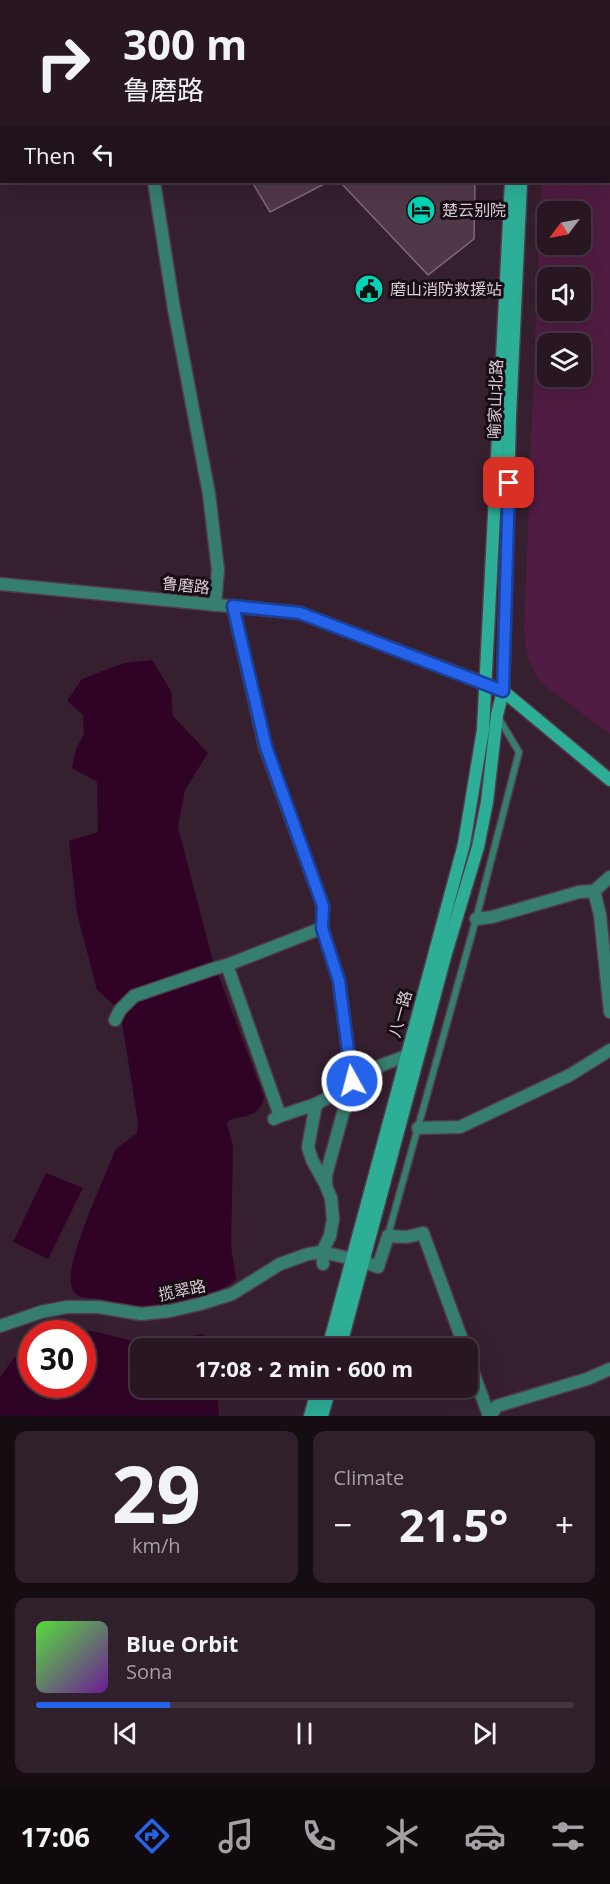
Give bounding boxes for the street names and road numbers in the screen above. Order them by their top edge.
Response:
street label: 喻家山北路 [483,359,507,439]
street label: 鲁磨路 [161,572,211,598]
street label: 八一路 [383,988,417,1040]
street label: 揽翠路 [156,1274,208,1306]

